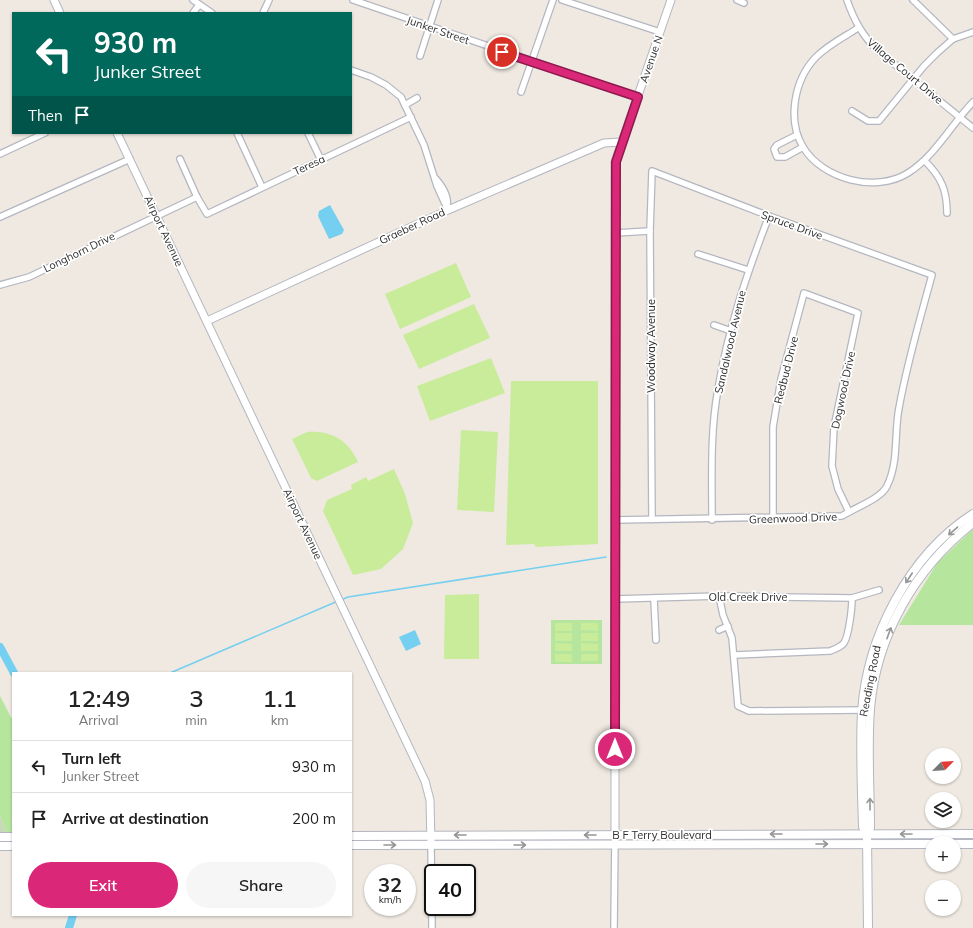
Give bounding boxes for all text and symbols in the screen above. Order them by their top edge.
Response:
street label: Junker Street [405,13,471,47]
text: 930 m [94,25,177,60]
icon: left [28,28,80,80]
street label: Avenue N [636,33,666,85]
pin [485,35,519,69]
street label: Village Court Drive [864,35,946,107]
icon: arrive [491,41,513,63]
text: Junker Street [94,60,201,83]
icon: arrive [71,104,93,126]
text: Then [28,106,63,125]
street label: Teresa [291,152,327,178]
street label: Airport Avenue [141,193,187,269]
street label: Graeber Road [377,205,447,247]
street label: Spruce Drive [759,207,825,243]
street label: Longhorn Drive [41,229,117,275]
street label: Sandalwood Avenue [711,289,749,395]
street label: Woodway Avenue [644,299,658,393]
street label: Redbud Drive [771,335,801,405]
street label: Dogwood Drive [828,350,858,430]
street label: Airport Avenue [280,486,326,562]
street label: Greenwood Drive [749,509,837,527]
one-way arrow [947,526,958,535]
one-way arrow [905,573,913,584]
street label: Old Creek Drive [708,590,788,604]
one-way arrow [886,627,893,640]
street label: Reading Road [856,644,884,718]
text: 12:49 [67,683,130,713]
text: 3 [189,683,204,713]
text: 1.1 [262,683,297,713]
text: Arrival [79,712,119,728]
text: min [185,712,207,728]
text: km [271,712,289,728]
position arrow [594,728,636,770]
north arrow [925,748,961,784]
map controls [925,748,961,916]
text: Turn left [62,749,121,768]
icon: left [28,756,50,778]
text: 930 m [292,757,336,776]
text: Junker Street [62,768,139,784]
button: layers [925,792,961,828]
one-way arrow [866,798,874,811]
icon: arrive [28,808,50,830]
text: Arrive at destination [62,809,209,828]
text: 200 m [292,809,336,828]
street label: B F Terry Boulevard [612,828,712,842]
one-way arrow [900,830,913,838]
one-way arrow [454,831,467,839]
one-way arrow [584,831,597,839]
one-way arrow [770,831,783,838]
button: + [925,836,961,872]
one-way arrow [815,840,828,848]
one-way arrow [383,841,396,849]
one-way arrow [513,841,526,849]
button: Exit [28,862,178,908]
button: Share [186,862,336,908]
speed limit sign: 40 [424,864,476,916]
text: 32 [378,872,402,897]
button: − [925,880,961,916]
text: km/h [379,893,401,906]

